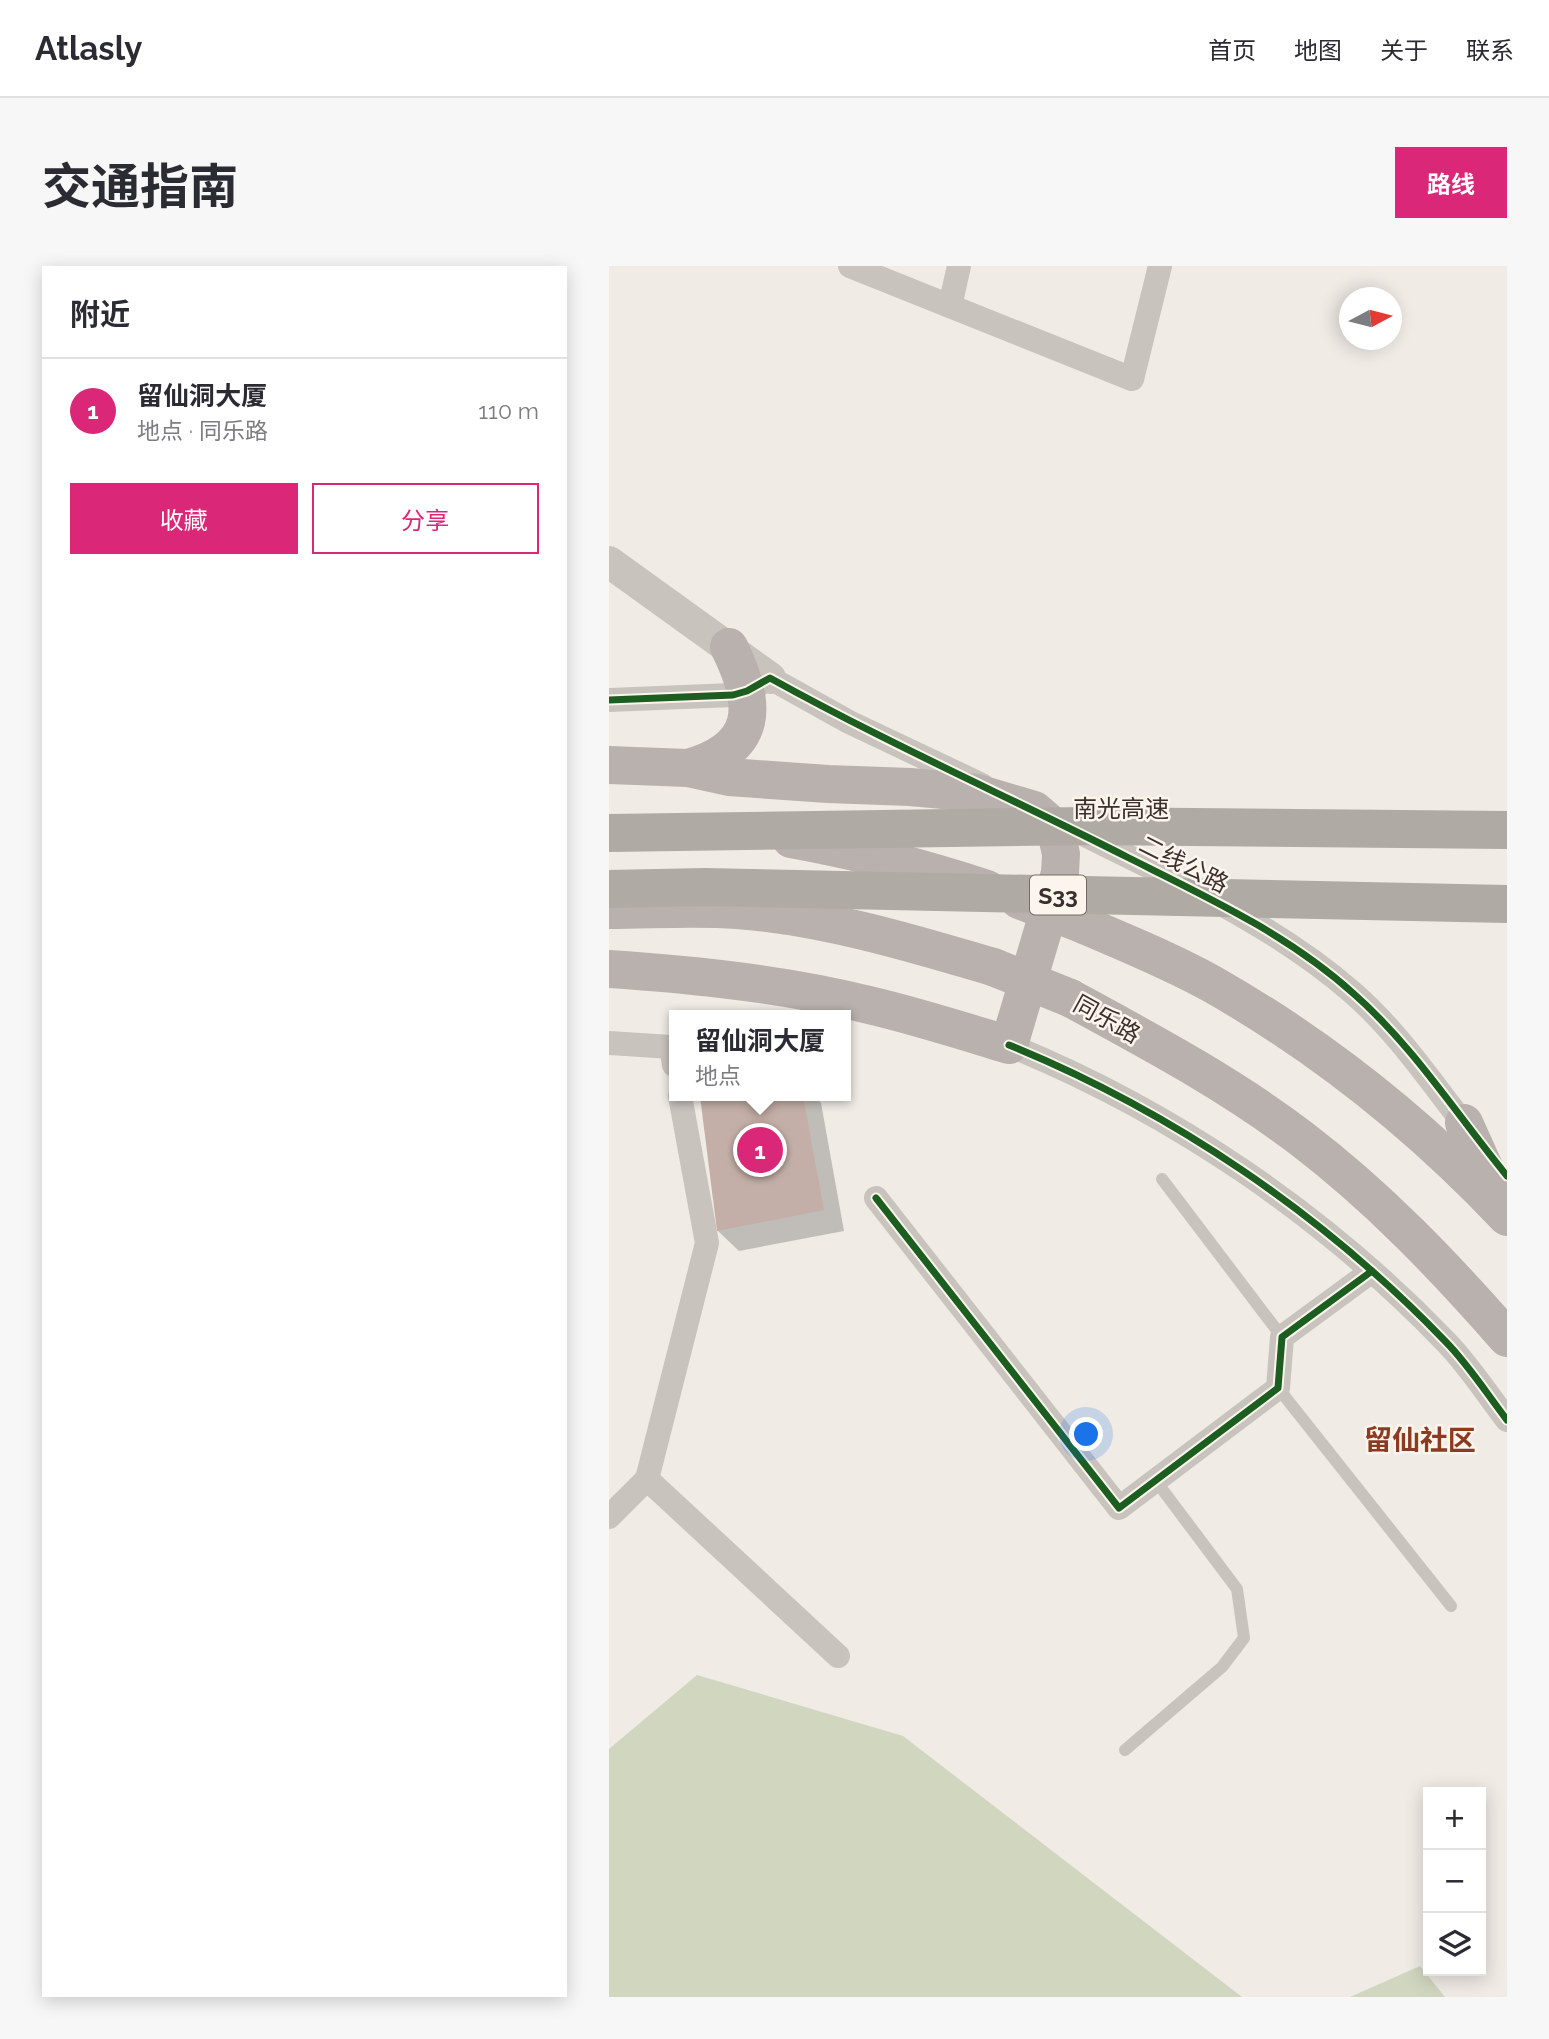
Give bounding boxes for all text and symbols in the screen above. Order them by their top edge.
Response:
text: Atlasly [35,29,142,68]
text: 首页 [1208,36,1256,65]
text: 地图 [1294,36,1342,65]
text: 关于 [1380,36,1428,65]
text: 联系 [1466,36,1514,65]
button: 路线 [1395,147,1507,218]
text: 交通指南 [42,158,238,215]
north arrow [1339,287,1402,350]
text: 附近 [70,297,130,332]
text: 留仙洞大厦 [137,381,267,411]
text: 1 [87,397,99,424]
text: 110 m [478,397,539,424]
text: 地点 · 同乐路 [137,417,268,444]
button: 收藏 [70,483,298,554]
button: 分享 [312,483,539,554]
street label: 南光高速 [1073,794,1169,823]
street label: 二线公路 [1135,829,1233,899]
road number: S33 [1030,876,1086,915]
street label: 同乐路 [1068,989,1146,1049]
popup [669,1010,851,1101]
text: 留仙洞大厦 [695,1026,825,1056]
text: 地点 [695,1062,741,1089]
pin: 1 [737,1124,783,1176]
your location [1069,1417,1103,1451]
district label: 留仙社区 [1364,1424,1476,1457]
map controls [1423,1787,1486,1976]
button: + [1423,1787,1486,1850]
button: − [1423,1850,1486,1913]
button: layers [1423,1913,1486,1976]

